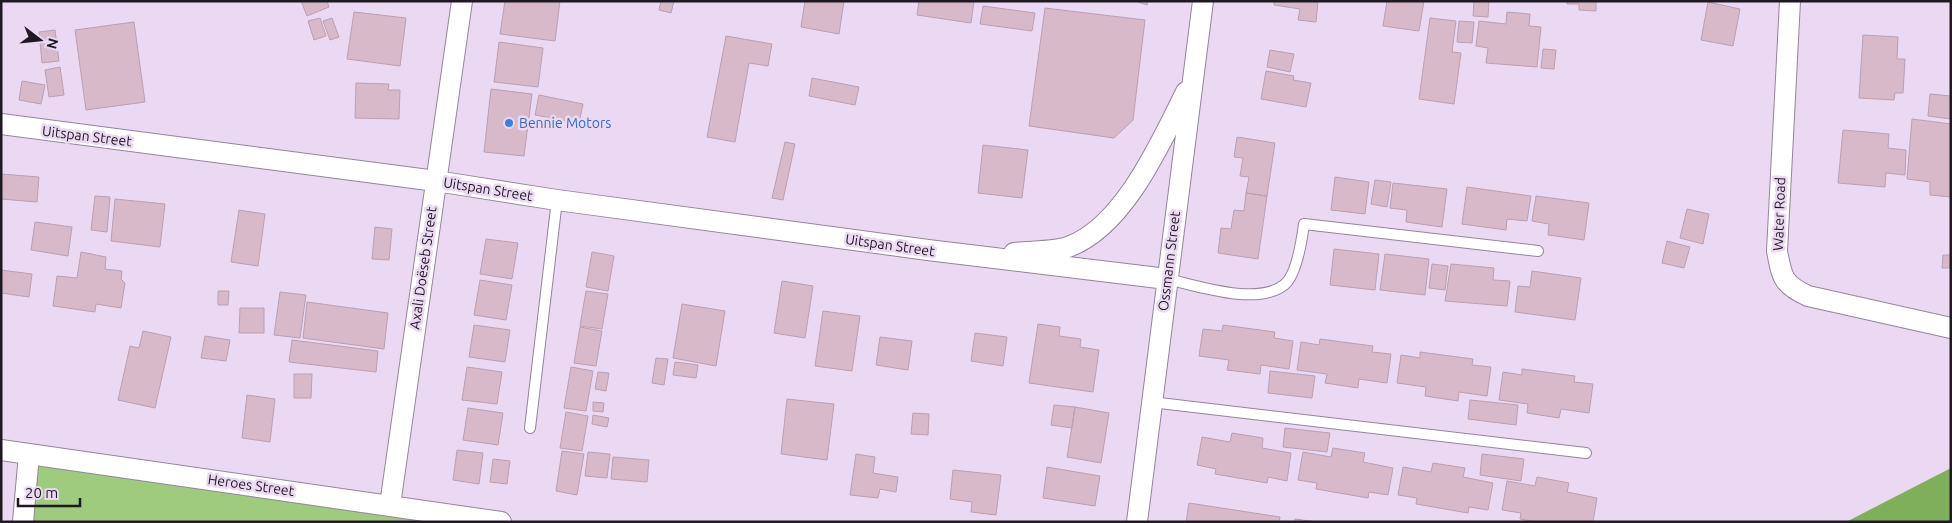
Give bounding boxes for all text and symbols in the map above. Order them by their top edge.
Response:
north arrow [15,15,65,65]
text: N [43,36,62,51]
place label: Bennie Motors [519,115,611,131]
marker: Bennie Motors [503,117,515,129]
street label: Uitspan Street [41,123,133,149]
street label: Uitspan Street [442,174,534,204]
street label: Water Road [1770,177,1788,251]
street label: Axali Doëseb Street [406,205,440,331]
street label: Ossmann Street [1155,210,1183,312]
street label: Uitspan Street [844,231,936,259]
street label: Heroes Street [207,471,296,499]
scale bar [18,476,80,508]
text: 20 m [25,484,58,501]

